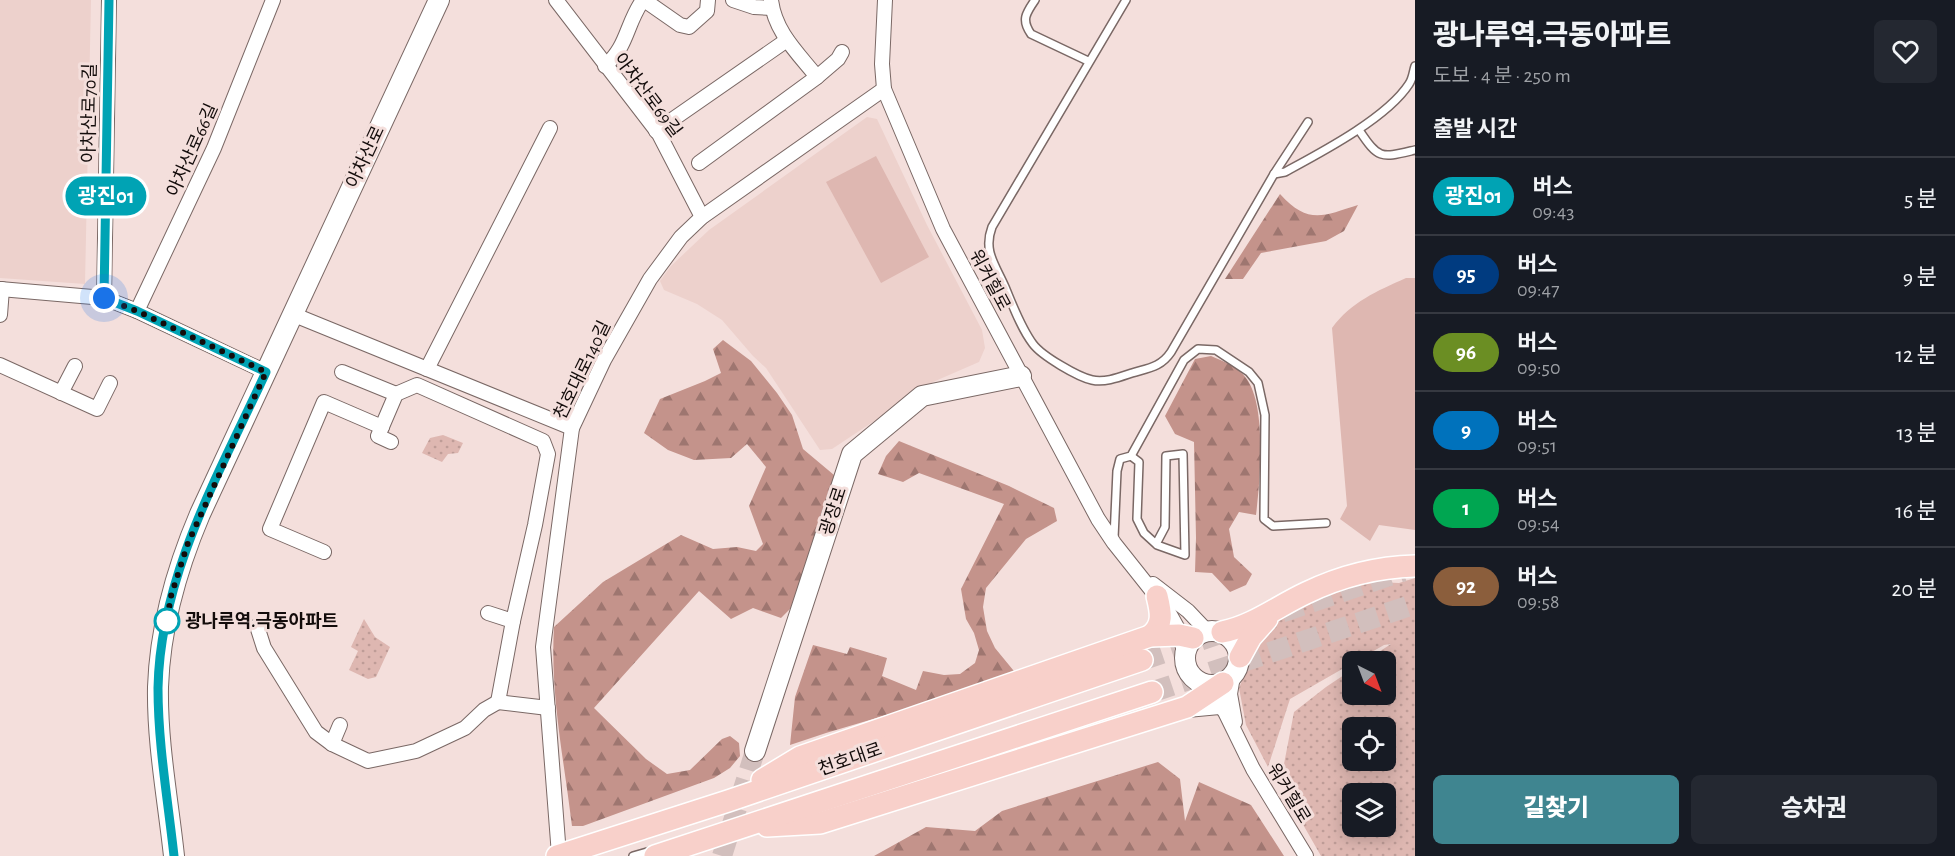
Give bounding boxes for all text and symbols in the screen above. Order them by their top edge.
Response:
button: heart [1874,20,1937,83]
text: 광나루역.극동아파트 [1433,22,1671,50]
street label: 아차산로69길 [610,50,685,141]
street label: 아차산로70길 [79,63,100,163]
text: 도보 · 4 분 · 250 m [1433,66,1571,86]
street label: 아차산로66길 [163,101,221,200]
text: 출발 시간 [1433,118,1517,140]
street label: 아차산로 [343,123,388,191]
line badge: 광진01 [64,176,148,216]
text: 버스 [1532,176,1573,198]
text: 광진01 [77,186,135,207]
text: 광진01 [1445,186,1502,207]
text: 5 분 [1904,188,1937,210]
text: 09:43 [1532,202,1575,222]
street label: 워커힐로 [966,246,1014,314]
text: 버스 [1517,254,1557,276]
text: 95 [1456,264,1476,285]
text: 9 분 [1903,266,1937,288]
text: 09:47 [1517,280,1560,300]
your location [89,283,119,313]
street label: 천호대로140길 [550,318,614,423]
text: 버스 [1517,332,1557,354]
text: 96 [1456,342,1476,363]
text: 12 분 [1896,344,1937,366]
text: 09:50 [1517,358,1560,378]
text: 버스 [1517,410,1557,432]
text: 9 [1461,420,1471,441]
text: 13 분 [1896,422,1937,444]
text: 09:51 [1517,436,1557,456]
street label: 광장로 [816,484,850,538]
text: 버스 [1517,488,1557,510]
text: 1 [1462,498,1470,519]
text: 16 분 [1895,500,1937,522]
text: 09:54 [1517,514,1560,534]
text: 버스 [1517,566,1557,588]
text: 92 [1456,576,1476,597]
text: 20 분 [1892,578,1937,600]
text: 09:58 [1517,592,1559,612]
marker: 광나루역.극동아파트 [154,608,180,634]
place label: 광나루역.극동아파트 [185,612,338,631]
north arrow [1342,651,1396,705]
map controls [1342,651,1396,837]
button: locate [1342,717,1396,771]
street label: 천호대로 [816,740,885,779]
street label: 워커힐로 [1263,759,1315,827]
button: 길찾기 [1433,775,1679,844]
button: 승차권 [1691,775,1937,844]
button: layers [1342,783,1396,837]

